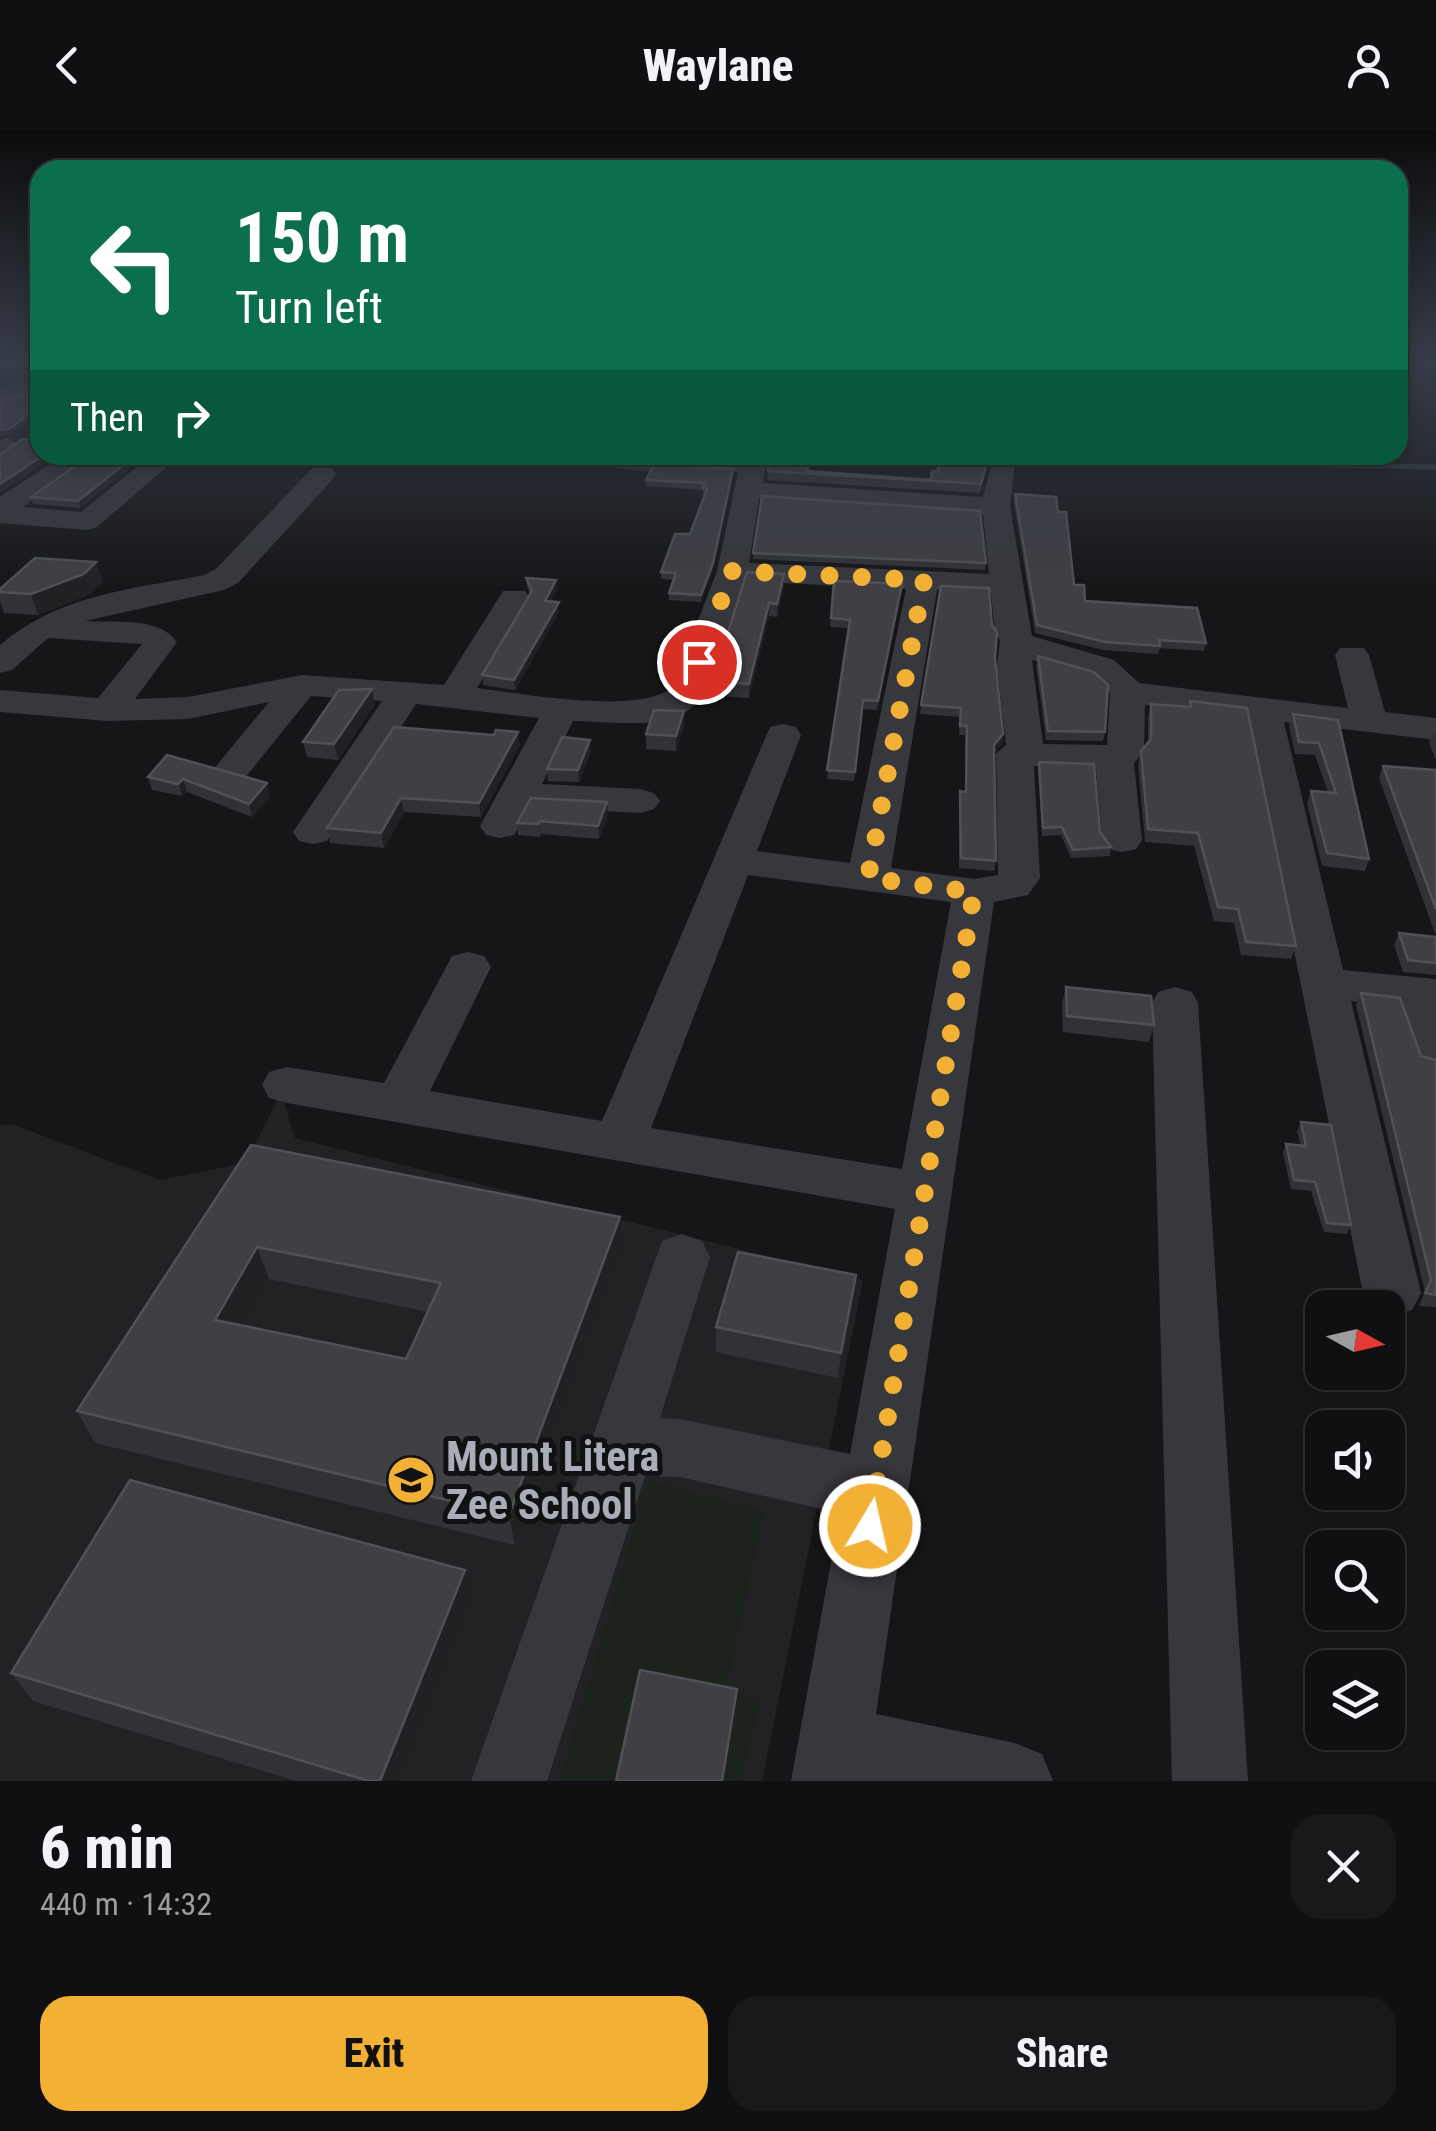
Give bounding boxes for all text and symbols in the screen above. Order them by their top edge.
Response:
icon: back [40,38,95,93]
icon: person [1341,38,1396,93]
text: Waylane [643,39,793,92]
text: 150 m [235,197,409,279]
icon: left [70,200,200,330]
text: Turn left [235,281,383,334]
icon: right [164,390,219,445]
text: Then [70,396,144,440]
pin [657,620,742,705]
icon: arrive [672,635,727,690]
north arrow [1305,1290,1405,1390]
map controls [1305,1290,1405,1750]
button: sound [1305,1410,1405,1510]
place label: Mount Litera Zee School [446,1432,659,1529]
school or university icon: Mount Litera Zee School [385,1454,437,1506]
position arrow [818,1474,922,1578]
button: search [1305,1530,1405,1630]
button: layers [1305,1650,1405,1750]
text: 6 min [40,1812,174,1883]
button: close [1291,1814,1396,1919]
text: 440 m · 14:32 [40,1885,212,1923]
button: Exit [40,1996,708,2111]
button: Share [728,1996,1396,2111]

